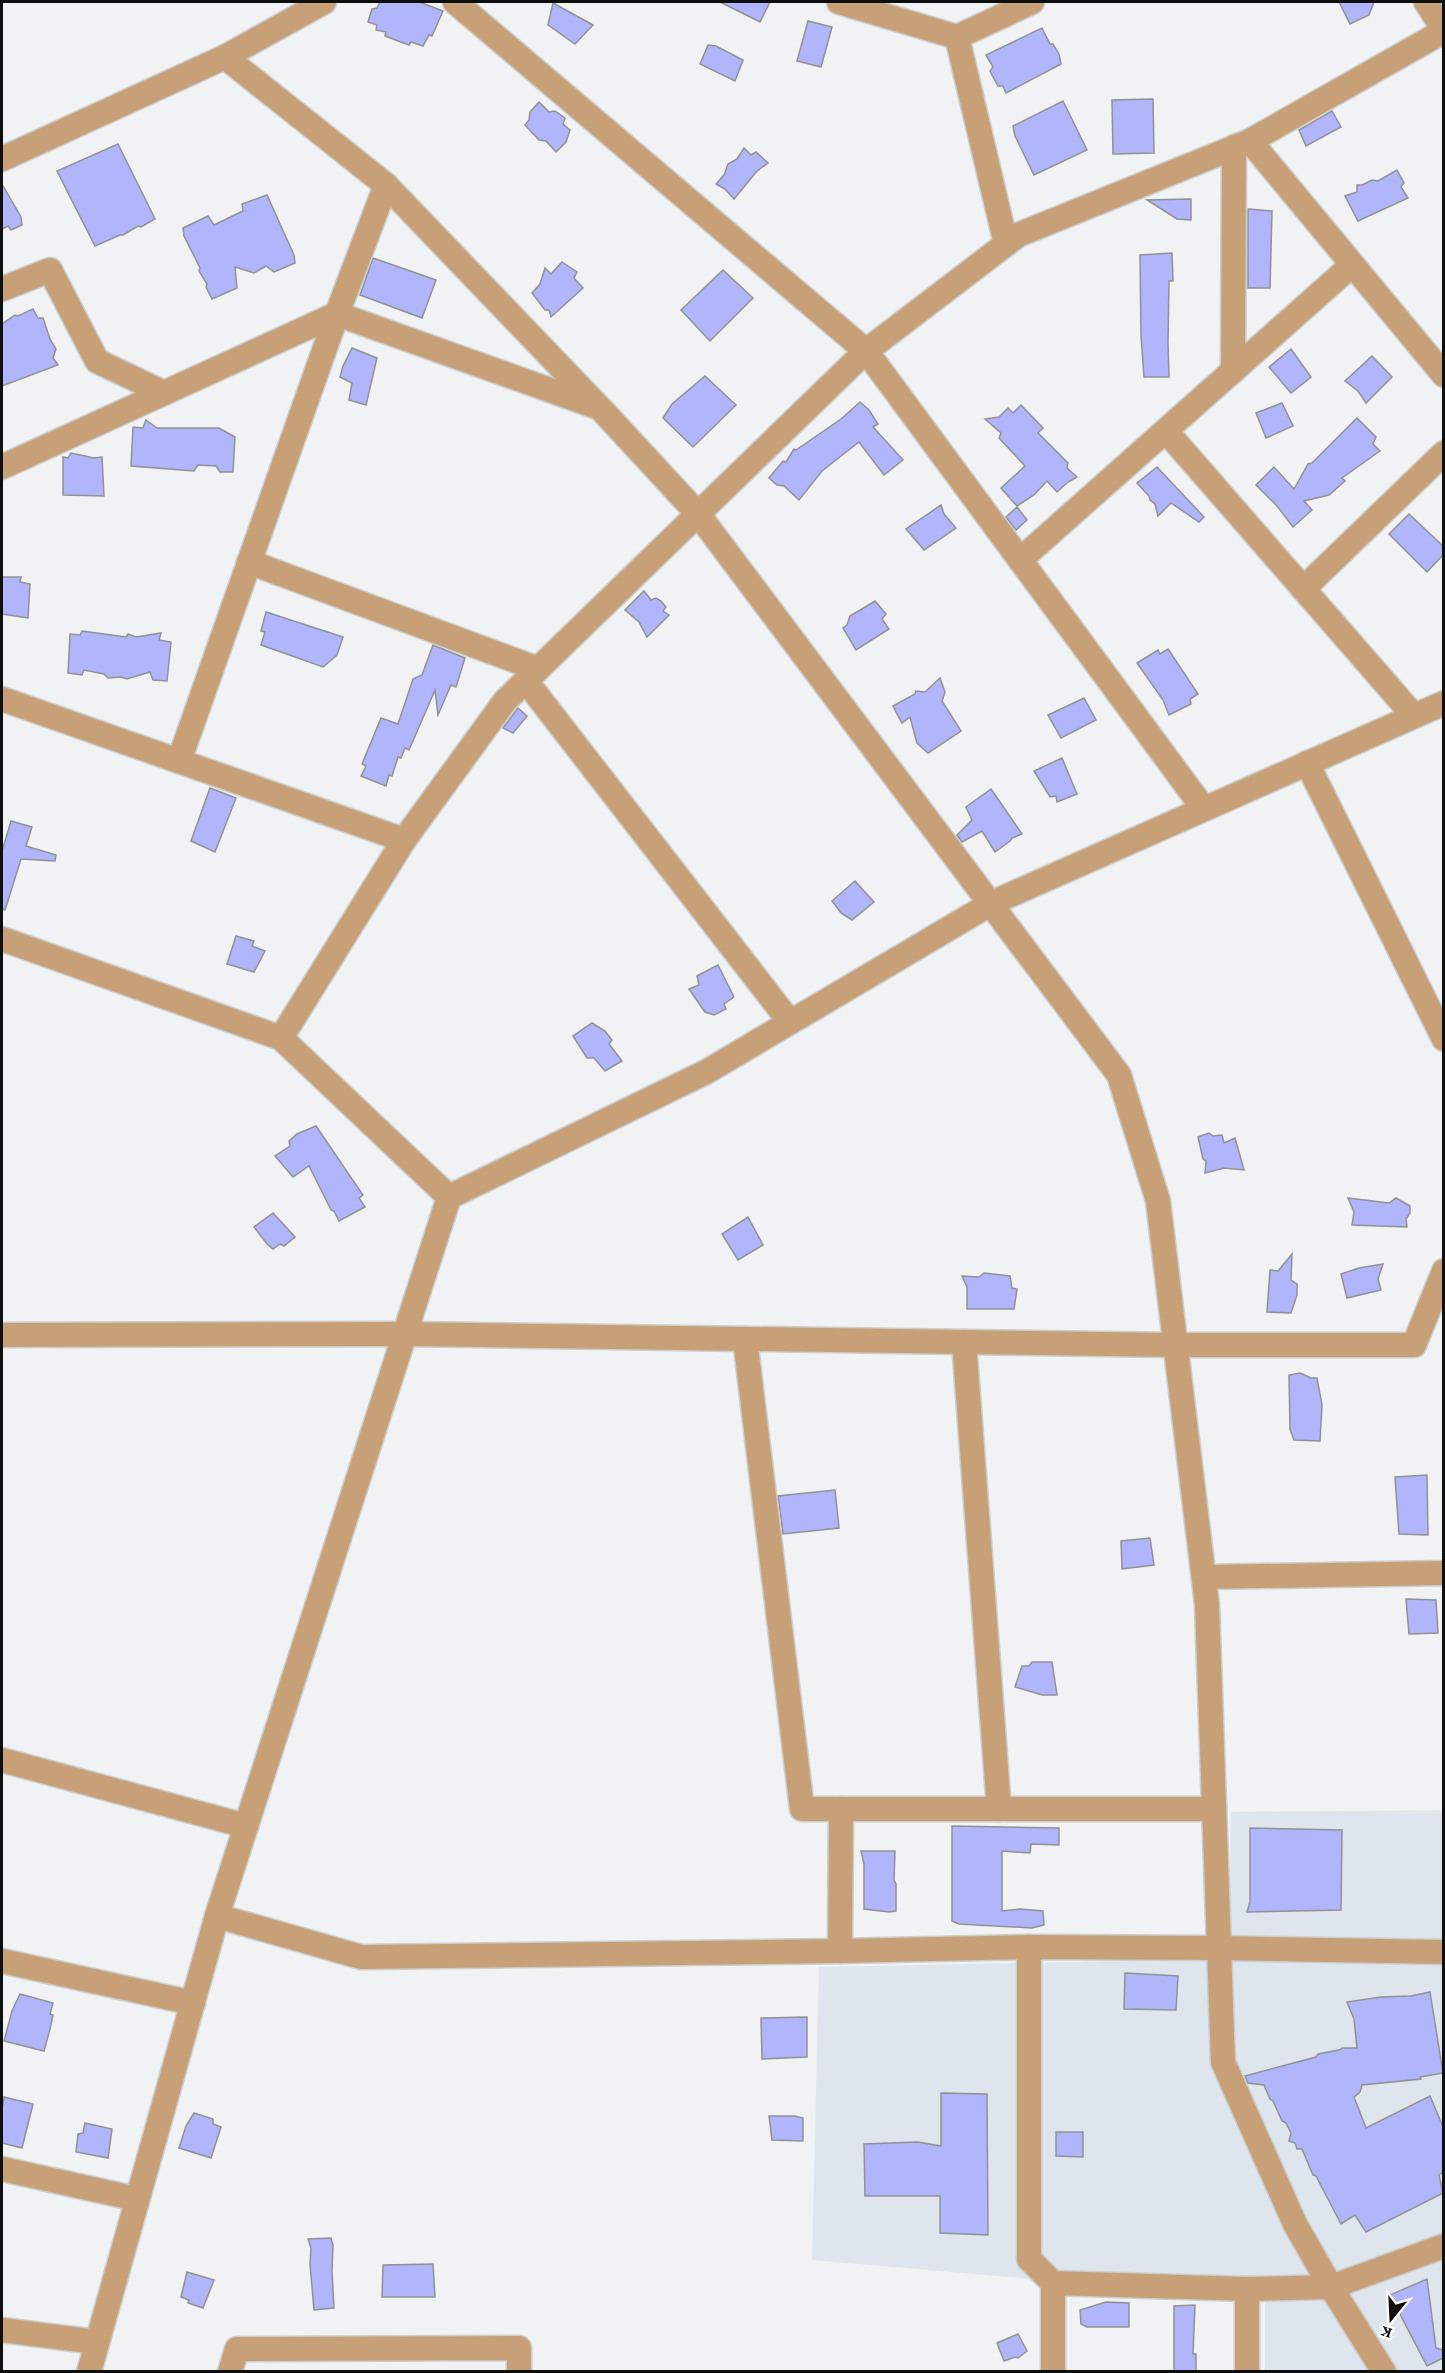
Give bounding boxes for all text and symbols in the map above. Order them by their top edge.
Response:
north arrow [1361,2289,1421,2349]
text: K [1378,2323,1394,2342]

